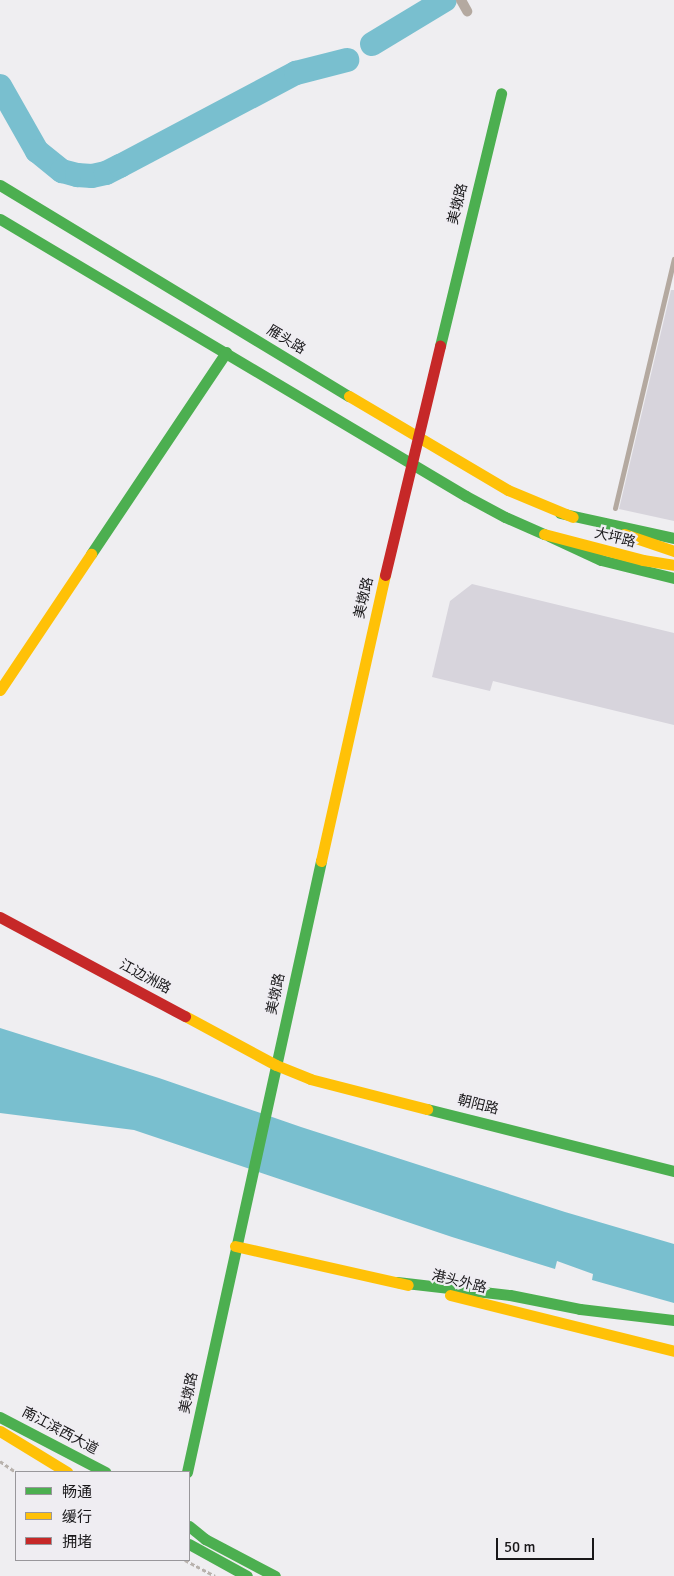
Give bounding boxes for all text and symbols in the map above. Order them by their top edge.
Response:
street label: 美墩路 [445,182,471,226]
street label: 雁头路 [264,322,308,358]
street label: 大坪路 [593,525,637,551]
street label: 美墩路 [351,576,377,620]
street label: 江边洲路 [116,956,174,998]
street label: 美墩路 [263,972,289,1016]
street label: 朝阳路 [456,1092,500,1118]
street label: 港头外路 [430,1267,488,1297]
street label: 美墩路 [176,1371,202,1415]
street label: 南江滨西大道 [19,1404,101,1458]
legend [15,1471,190,1561]
text: 畅通 [62,1483,92,1501]
text: 缓行 [62,1508,92,1526]
scale bar [499,1528,596,1560]
text: 拥堵 [62,1533,92,1551]
text: 50 m [504,1538,535,1556]

